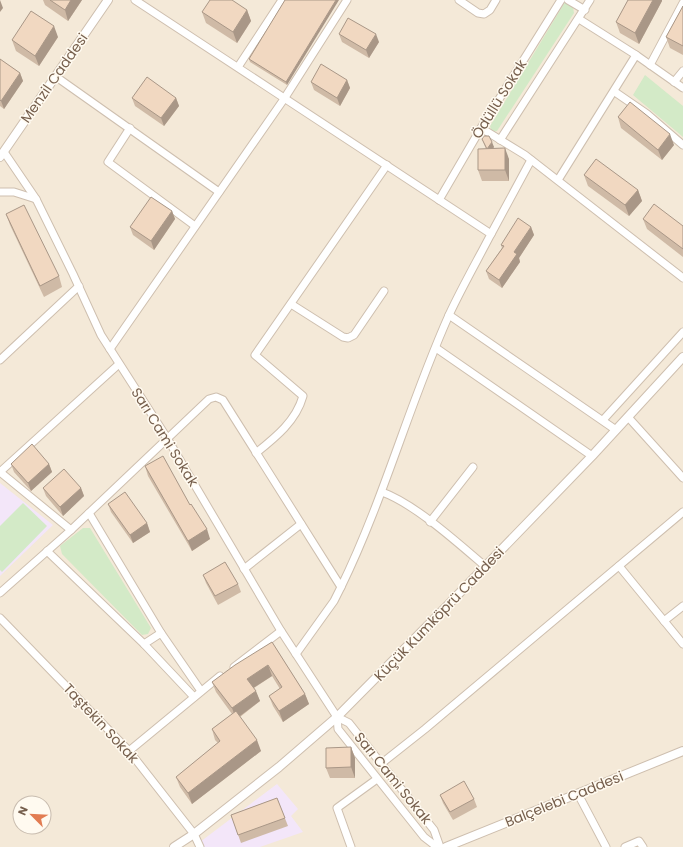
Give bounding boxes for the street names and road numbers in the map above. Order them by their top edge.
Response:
street label: Menzil Caddesi [16,29,92,127]
street label: Ödüllü Sokak [467,55,532,142]
street label: Sarı Cami Sokak [127,384,204,491]
street label: Küçük Kumköprü Caddesi [369,542,509,686]
street label: Taştekin Sokak [59,679,144,768]
street label: Sarı Cami Sokak [350,728,437,829]
street label: Balçelebi Caddesi [502,766,626,832]

